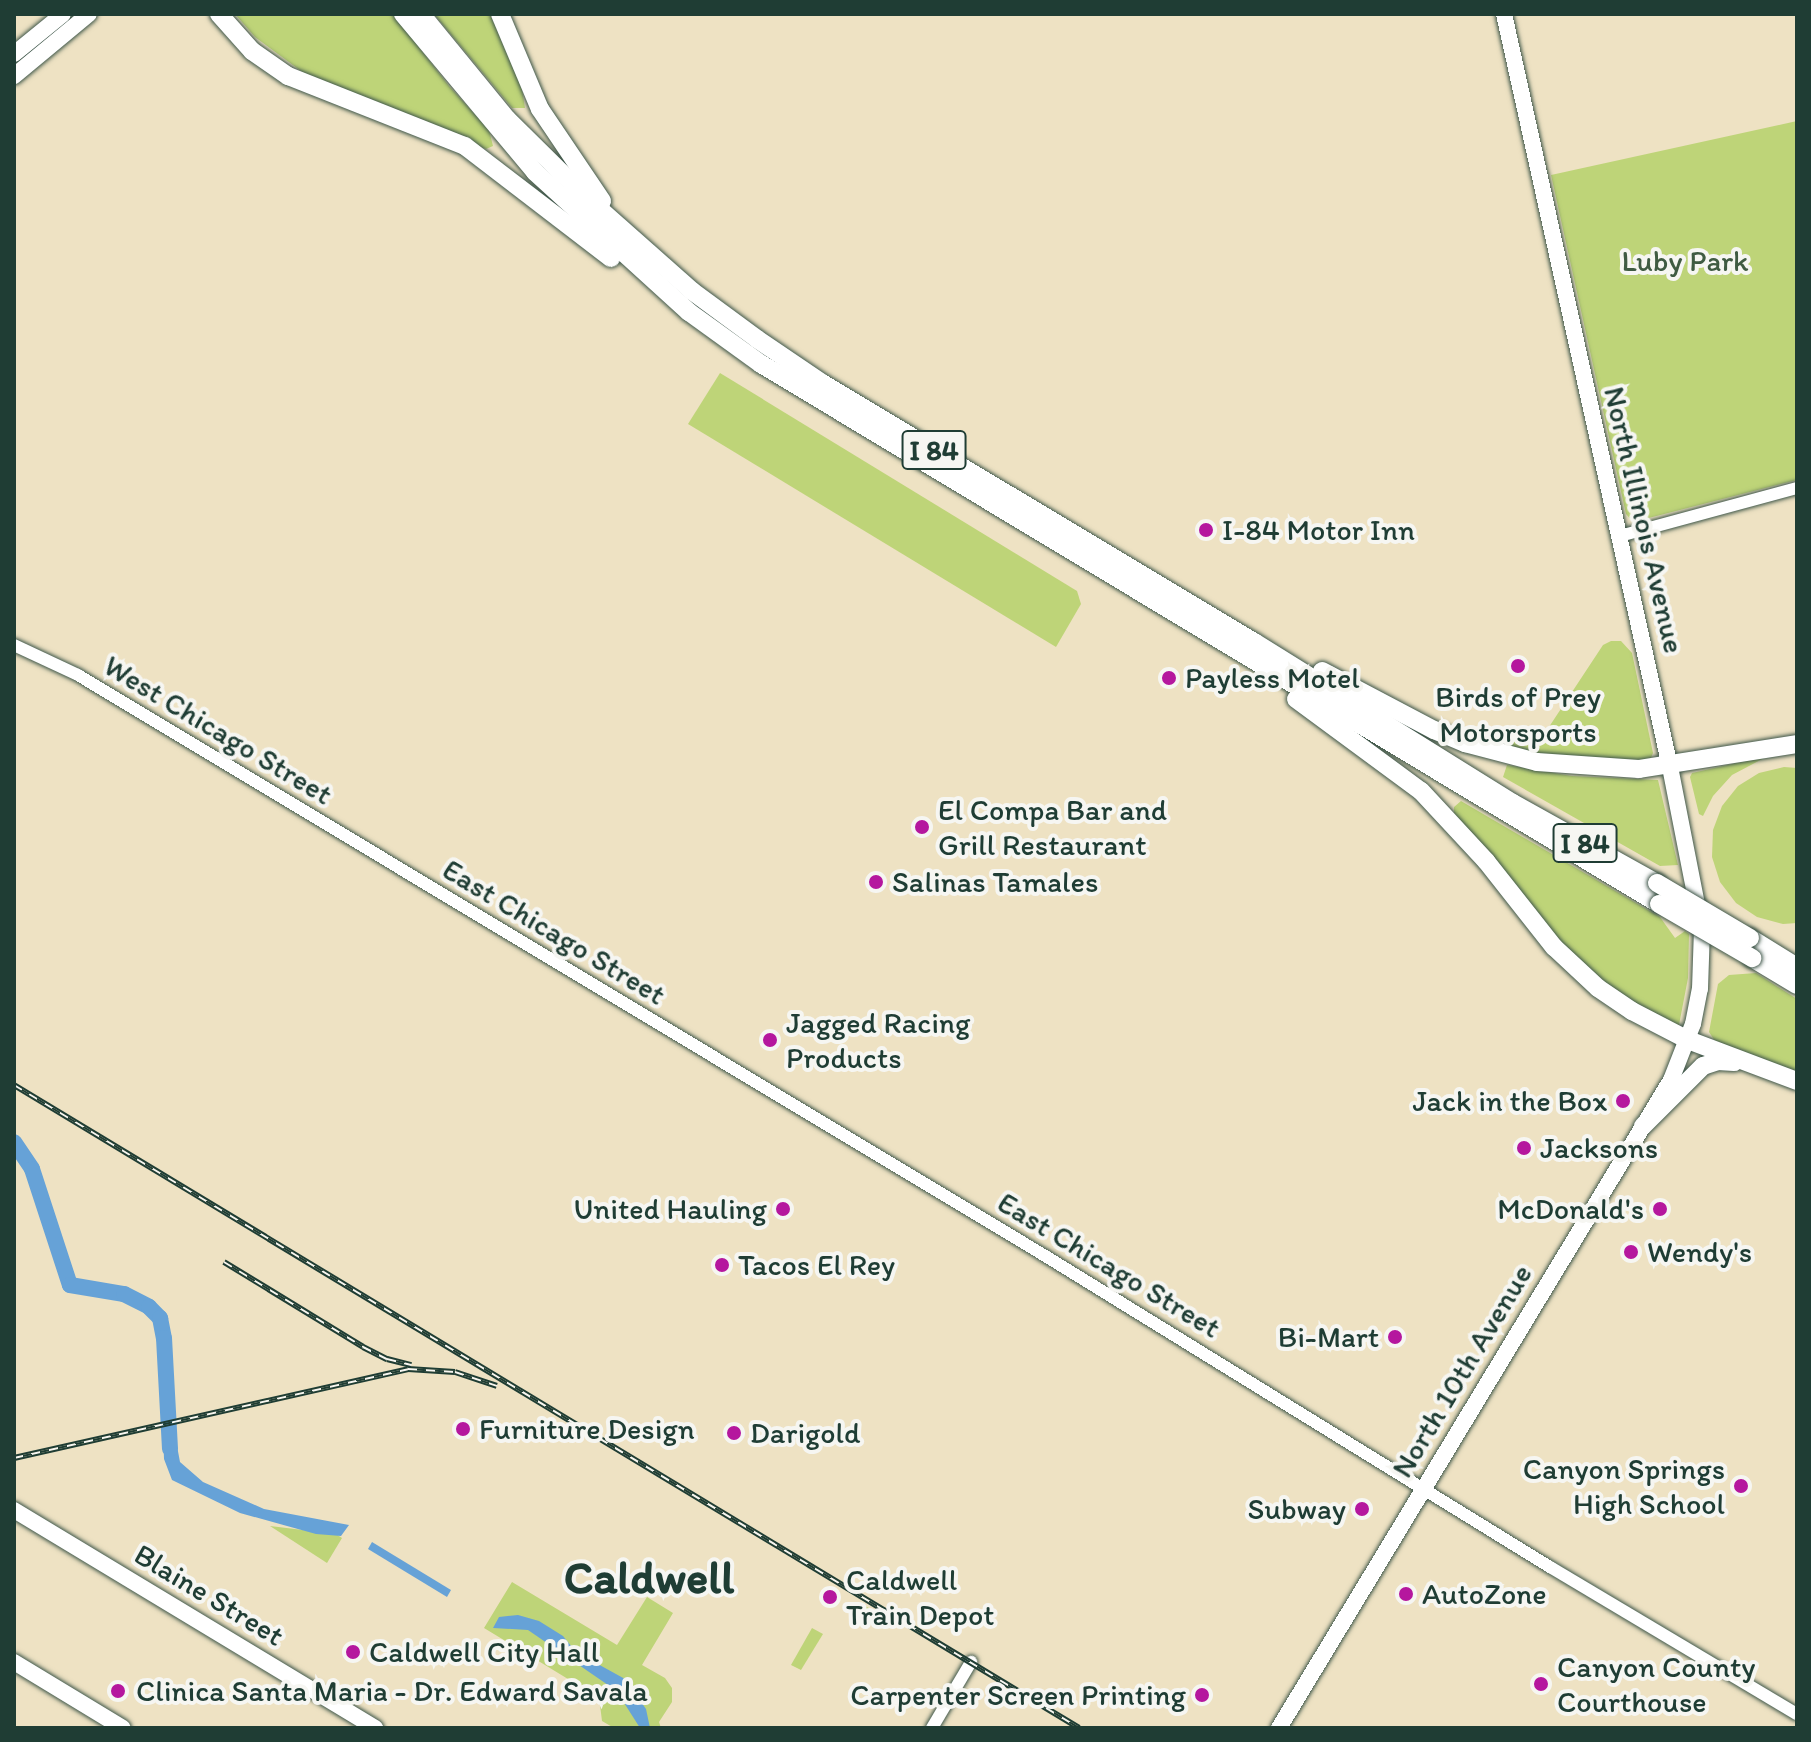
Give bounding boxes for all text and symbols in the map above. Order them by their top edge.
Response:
park label: Luby Park [1622,243,1748,279]
street label: North Illinois Avenue [1596,384,1692,656]
road number: I 84 [900,426,968,474]
place label: I-84 Motor Inn [1222,512,1414,548]
marker: I-84 Motor Inn [1197,521,1215,539]
street label: West Chicago Street [98,648,338,812]
marker: Birds of Prey Motorsports [1509,657,1527,675]
place label: Payless Motel [1185,660,1360,696]
marker: Payless Motel [1160,669,1178,687]
place label: Birds of Prey Motorsports [1435,679,1601,750]
place label: El Compa Bar and Grill Restaurant [938,792,1168,862]
marker: El Compa Bar and Grill Restaurant [913,818,931,836]
road number: I 84 [1551,819,1619,867]
street label: East Chicago Street [437,852,671,1012]
place label: Salinas Tamales [892,864,1098,900]
marker: Salinas Tamales [867,873,885,891]
place label: Jagged Racing Products [786,1005,970,1076]
marker: Jagged Racing Products [761,1031,779,1049]
place label: Jack in the Box [1413,1083,1607,1119]
marker: Jack in the Box [1614,1092,1632,1110]
place label: Jacksons [1540,1130,1658,1166]
marker: Jacksons [1515,1139,1533,1157]
street label: East Chicago Street [992,1185,1226,1345]
place label: United Hauling [574,1191,767,1227]
place label: McDonald's [1497,1191,1644,1227]
marker: United Hauling [774,1200,792,1218]
marker: McDonald's [1651,1200,1669,1218]
place label: Wendy's [1647,1234,1752,1270]
marker: Wendy's [1622,1243,1640,1261]
place label: Tacos El Rey [738,1247,895,1283]
marker: Tacos El Rey [713,1256,731,1274]
street label: North 10th Avenue [1385,1258,1539,1484]
place label: Bi-Mart [1278,1319,1379,1355]
marker: Bi-Mart [1386,1328,1404,1346]
place label: Furniture Design [479,1411,695,1447]
place label: Darigold [750,1415,861,1451]
marker: Furniture Design [454,1420,472,1438]
marker: Darigold [725,1424,743,1442]
place label: Canyon Springs High School [1523,1451,1725,1522]
marker: Canyon Springs High School [1732,1477,1750,1495]
place label: Subway [1248,1491,1346,1527]
marker: Subway [1353,1500,1371,1518]
street label: Blaine Street [128,1536,290,1654]
district label: Caldwell [564,1549,734,1605]
place label: Caldwell Train Depot [846,1562,995,1632]
place label: AutoZone [1422,1576,1547,1612]
marker: AutoZone [1397,1585,1415,1603]
marker: Caldwell Train Depot [821,1588,839,1606]
place label: Caldwell City Hall [369,1634,599,1670]
marker: Caldwell City Hall [344,1643,362,1661]
place label: Canyon County Courthouse [1557,1649,1755,1720]
place label: Clinica Santa Maria - Dr. Edward Savala [136,1673,649,1709]
marker: Canyon County Courthouse [1532,1675,1550,1693]
place label: Carpenter Screen Printing [851,1677,1186,1713]
marker: Clinica Santa Maria - Dr. Edward Savala [107,1680,129,1702]
marker: Carpenter Screen Printing [1193,1686,1211,1704]

